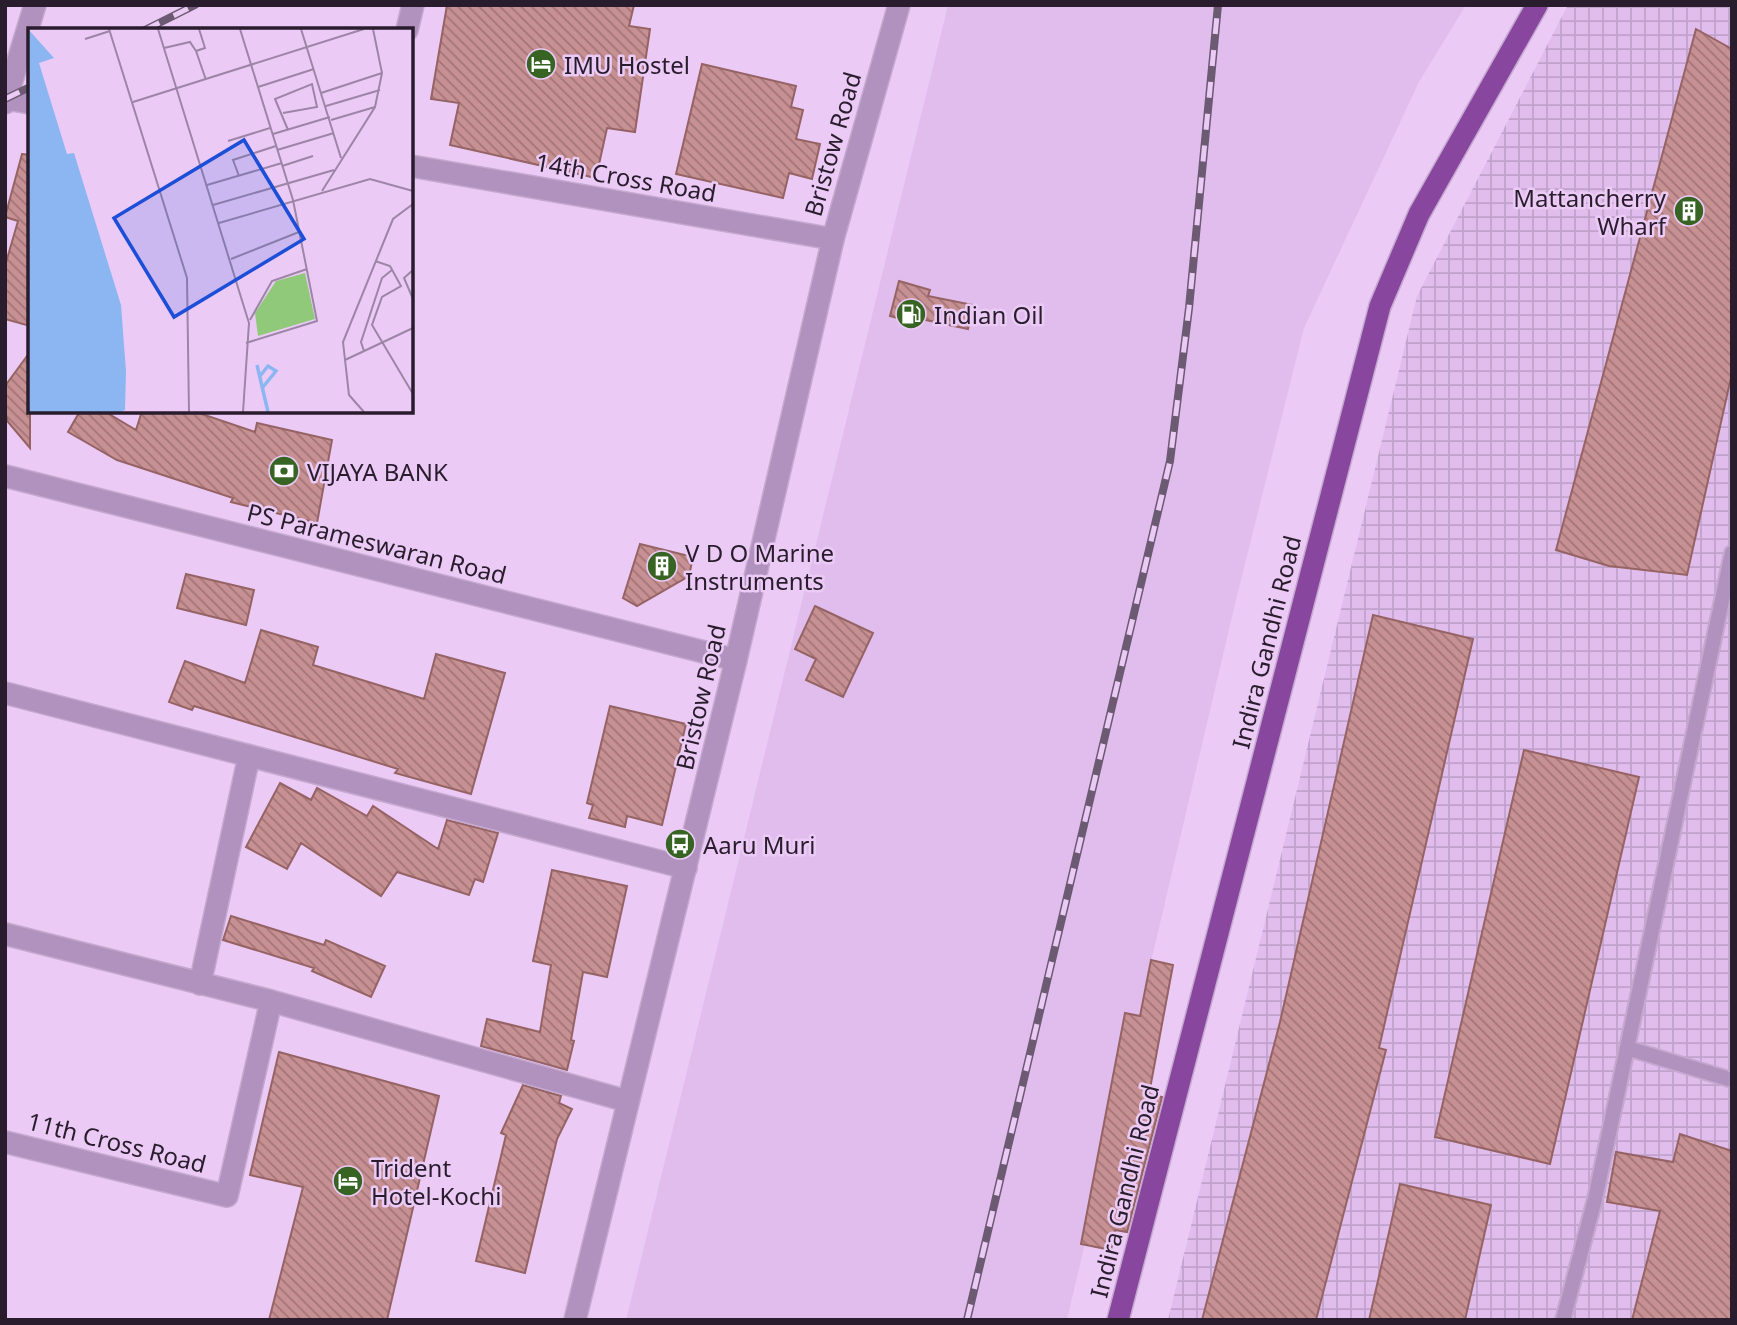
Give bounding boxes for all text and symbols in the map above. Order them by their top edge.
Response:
inset map [28,28,413,413]
hotel icon: IMU Hostel [524,47,558,81]
place label: IMU Hostel [564,48,690,81]
street label: Bristow Road [796,68,868,220]
street label: 14th Cross Road [533,145,719,209]
place label: Mattancherry Wharf [1513,181,1668,242]
building icon: Mattancherry Wharf [1672,194,1706,228]
fuel station icon: Indian Oil [894,297,928,331]
place label: Indian Oil [934,298,1044,331]
bank icon: VIJAYA BANK [267,454,301,488]
place label: VIJAYA BANK [307,455,448,488]
street label: PS Parameswaran Road [244,495,510,591]
street label: Indira Gandhi Road [1224,532,1308,752]
place label: V D O Marine Instruments [685,536,834,597]
building icon: V D O Marine Instruments [645,549,679,583]
street label: Bristow Road [667,621,733,773]
bus stop icon: Aaru Muri [663,827,697,861]
place label: Aaru Muri [703,828,816,861]
street label: Indira Gandhi Road [1082,1081,1166,1301]
street label: 11th Cross Road [24,1104,210,1180]
place label: Trident Hotel-Kochi [371,1151,501,1212]
hotel icon: Trident Hotel-Kochi [331,1164,365,1198]

